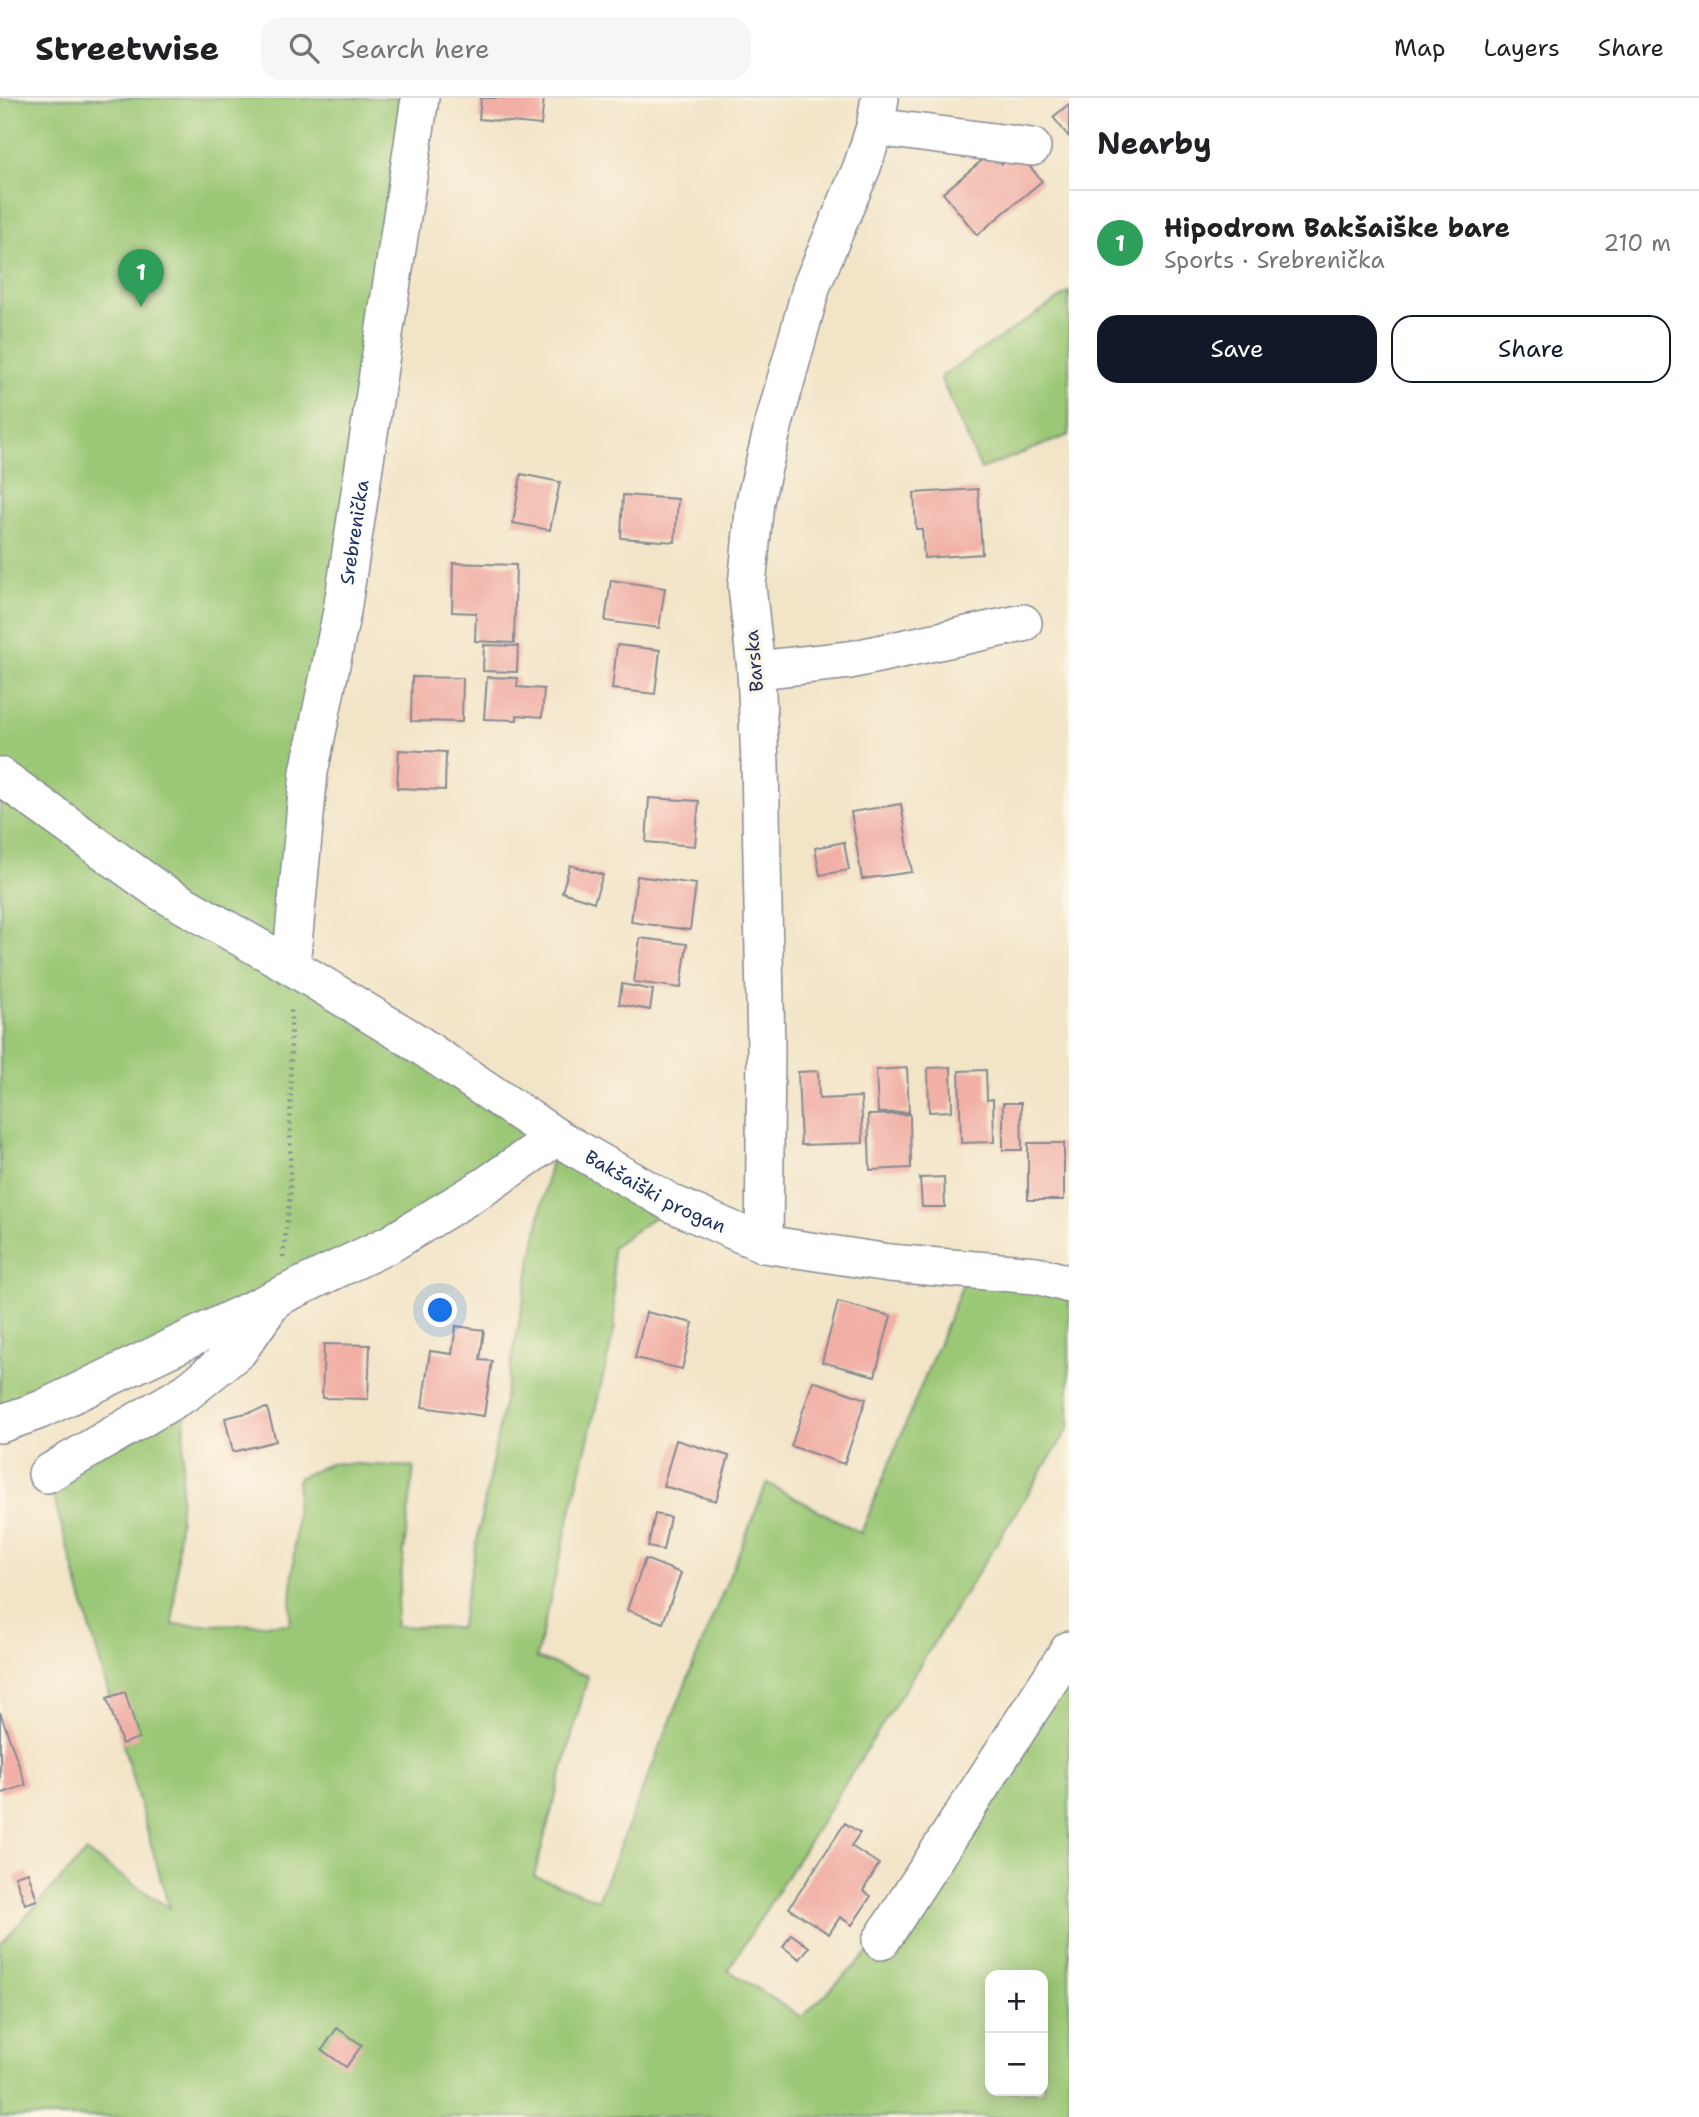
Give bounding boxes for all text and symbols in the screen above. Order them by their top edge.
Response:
search box [261,17,751,80]
text: Streetwise [35,26,219,71]
icon: search [285,29,323,67]
text: Search here [341,31,490,66]
text: Map [1394,32,1445,64]
text: Layers [1483,32,1560,64]
text: Share [1598,32,1664,64]
text: Nearby [1097,123,1212,164]
text: Hipodrom Bakšaiške bare [1164,210,1510,245]
text: 1 [1115,228,1125,258]
text: 210 m [1603,228,1671,258]
text: Sports · Srebrenička [1164,245,1385,275]
pin: 1 [118,249,164,307]
button: Save [1097,315,1377,383]
button: Share [1391,315,1671,383]
street label: Srebrenička [334,478,374,586]
street label: Barska [739,629,769,693]
street label: Bakšaiški progan [581,1144,730,1238]
your location [423,1293,457,1327]
map controls [985,1970,1048,2096]
button: + [985,1970,1048,2033]
button: − [985,2033,1048,2096]

